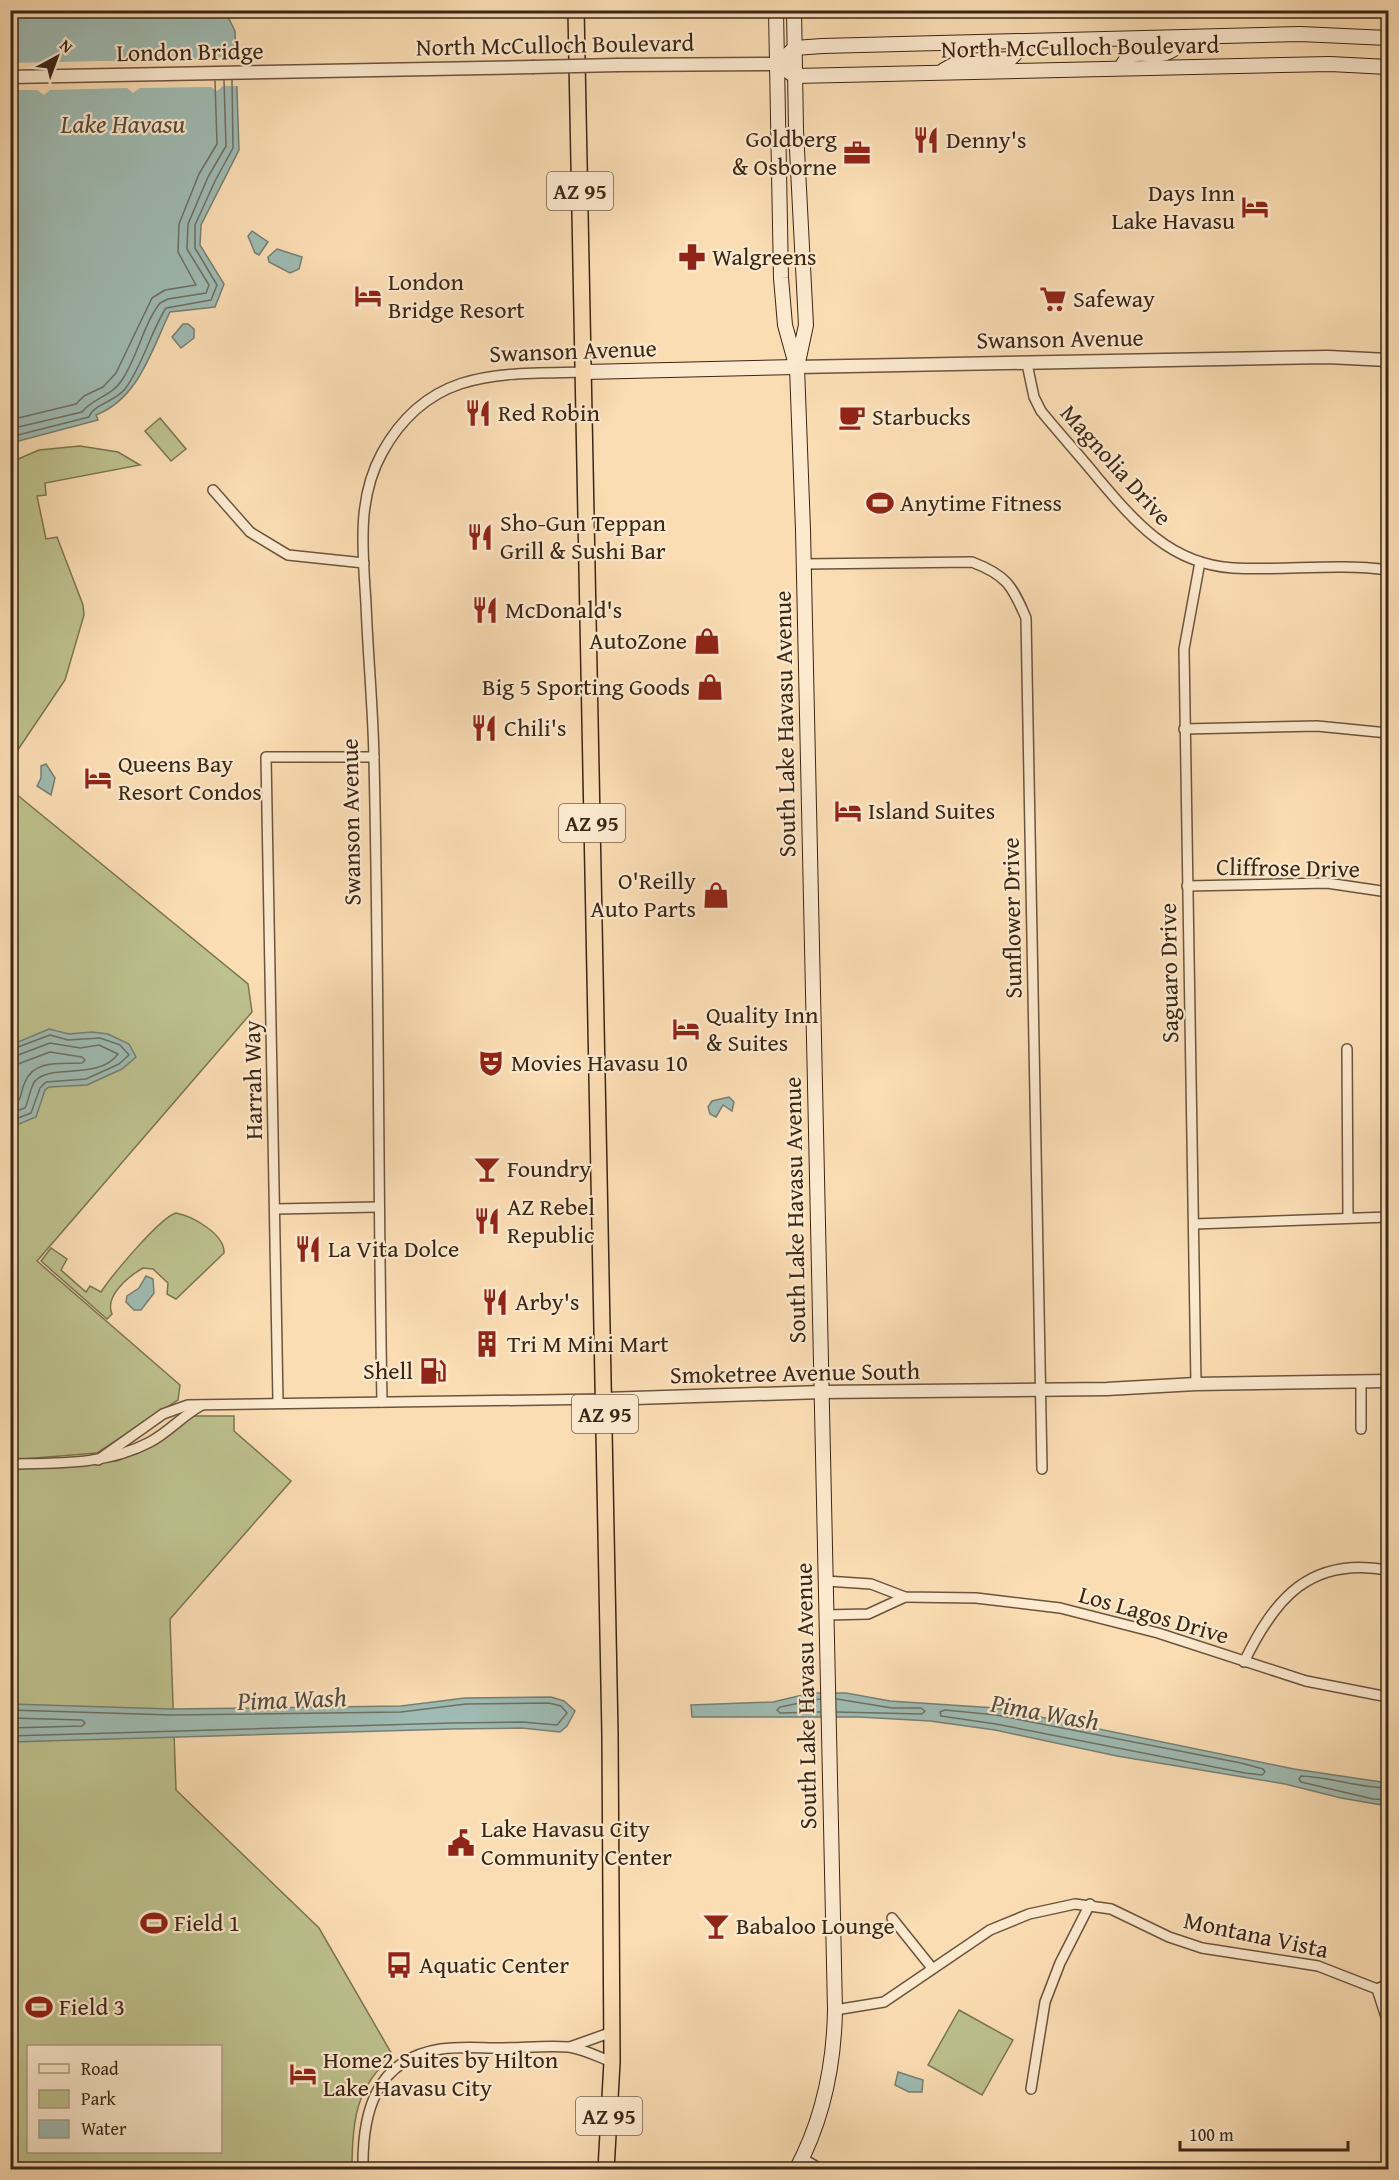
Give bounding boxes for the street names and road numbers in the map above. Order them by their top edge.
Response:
street label: North McCulloch Boulevard [416,25,695,64]
street label: North McCulloch Boulevard [941,27,1220,66]
street label: London Bridge [116,33,264,70]
road number: AZ 95 [547,172,613,210]
street label: Swanson Avenue [976,320,1144,357]
street label: Swanson Avenue [489,330,657,371]
street label: Magnolia Drive [1052,396,1180,533]
street label: South Lake Havasu Avenue [765,590,804,858]
street label: Swanson Avenue [332,738,369,906]
road number: AZ 95 [559,804,625,842]
street label: Sunflower Drive [993,837,1030,999]
street label: Cliffrose Drive [1216,849,1360,886]
street label: Saguaro Drive [1150,903,1187,1043]
street label: Harrah Way [234,1020,271,1140]
street label: South Lake Havasu Avenue [775,1076,814,1344]
street label: Smoketree Avenue South [670,1353,921,1392]
road number: AZ 95 [572,1395,638,1433]
street label: South Lake Havasu Avenue [786,1562,825,1830]
street label: Los Lagos Drive [1075,1576,1233,1653]
street label: Montana Vista [1181,1902,1332,1967]
road number: AZ 95 [576,2097,642,2135]

